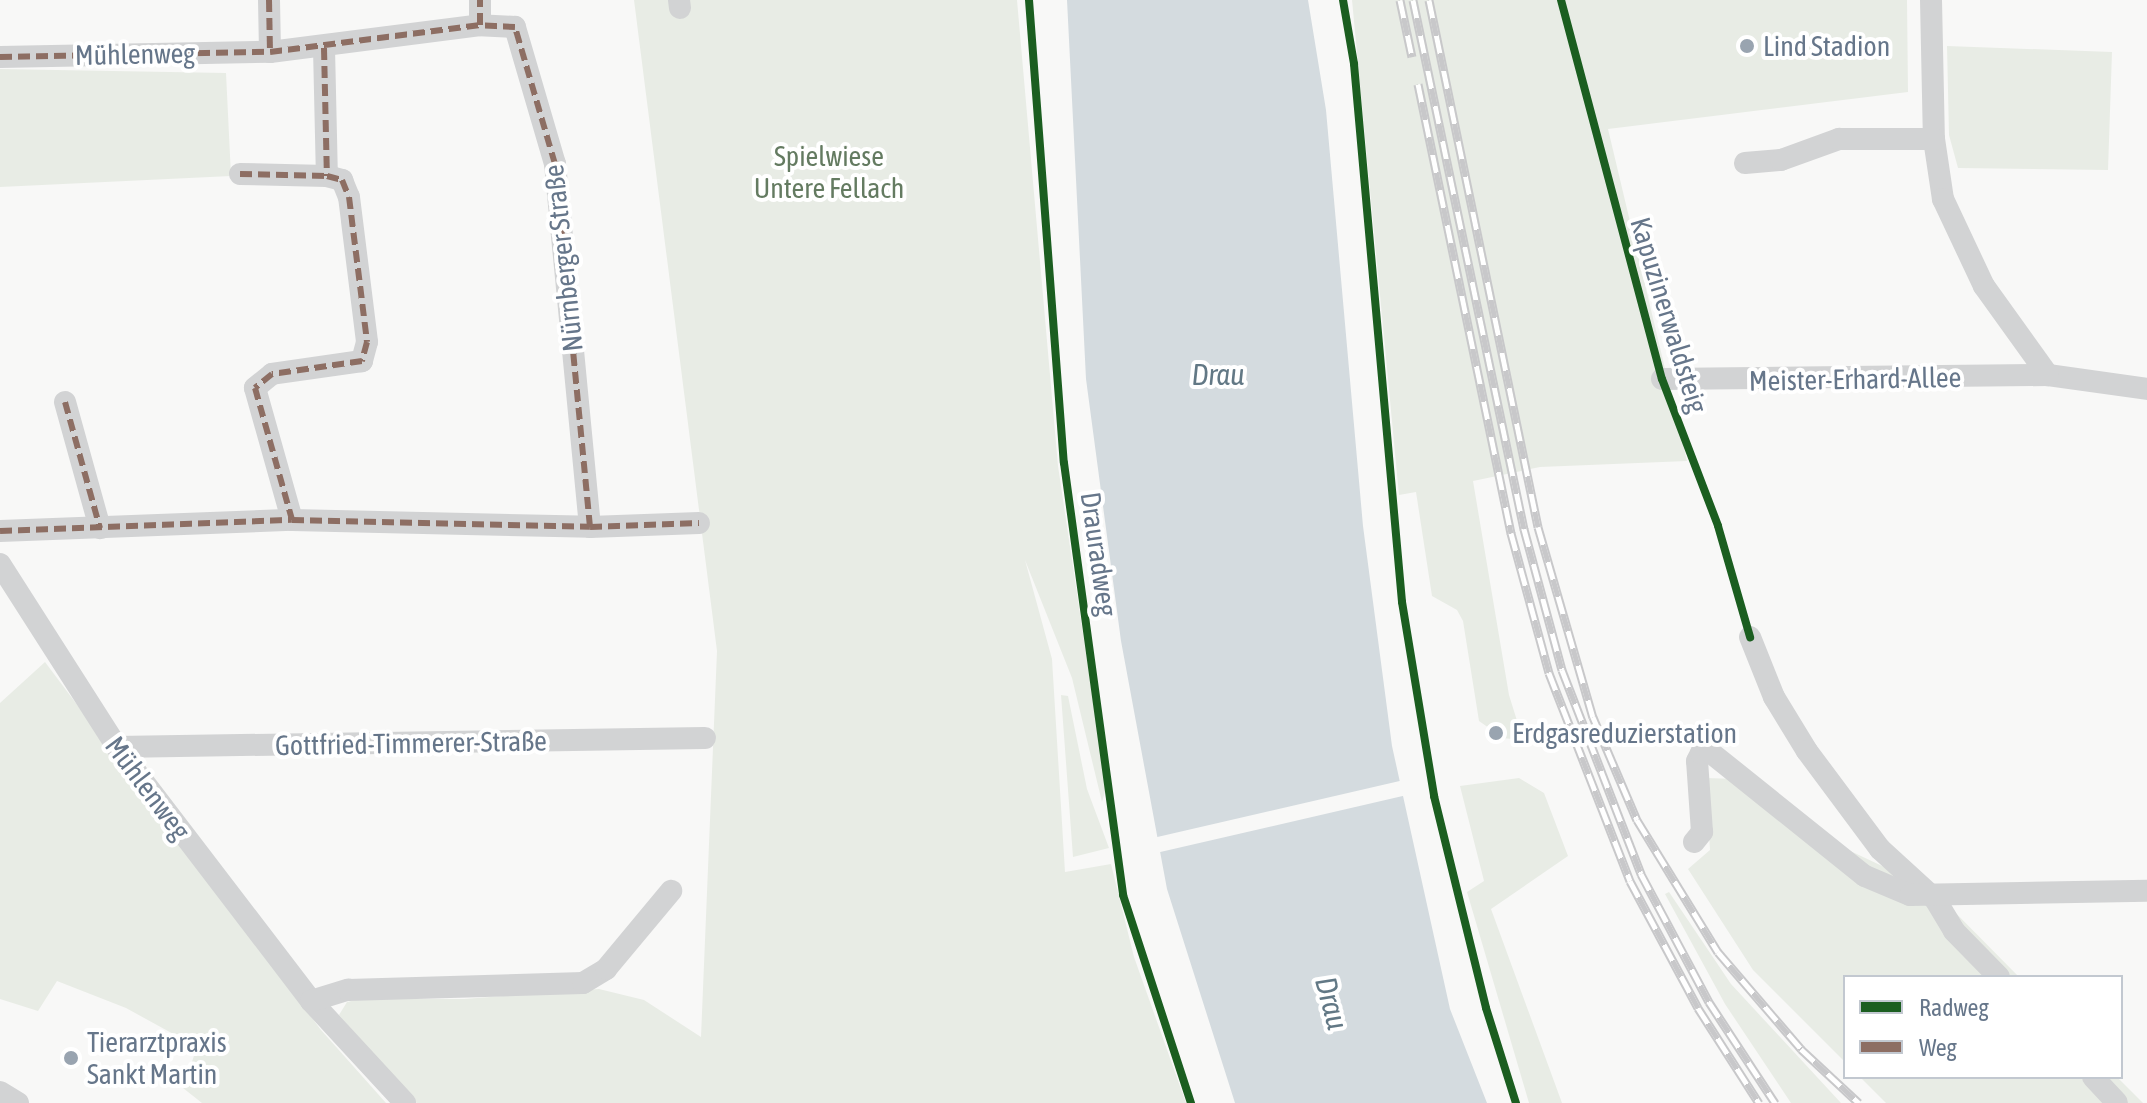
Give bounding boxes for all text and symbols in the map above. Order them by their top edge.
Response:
place label: Lind Stadion [1763,29,1890,63]
street label: Mühlenweg [74,36,196,72]
marker: Lind Stadion [1738,37,1756,55]
park label: Spielwiese Untere Fellach [754,139,904,205]
street label: Nürnberger Straße [536,163,590,353]
street label: Kapuzinerwaldsteig [1623,213,1715,417]
water label: Drau [1191,356,1245,392]
street label: Meister-Erhard-Allee [1749,360,1961,398]
street label: Drauradweg [1074,490,1124,618]
place label: Erdgasreduzierstation [1512,716,1737,750]
street label: Gottfried-Timmerer-Straße [275,724,547,762]
marker: Erdgasreduzierstation [1487,724,1505,742]
street label: Mühlenweg [98,730,198,846]
water label: Drau [1308,973,1356,1033]
legend [1843,975,2123,1079]
text: Radweg [1919,994,1989,1021]
place label: Tierarztpraxis Sankt Martin [87,1025,227,1091]
text: Weg [1919,1034,1957,1061]
marker: Tierarztpraxis Sankt Martin [62,1049,80,1067]

